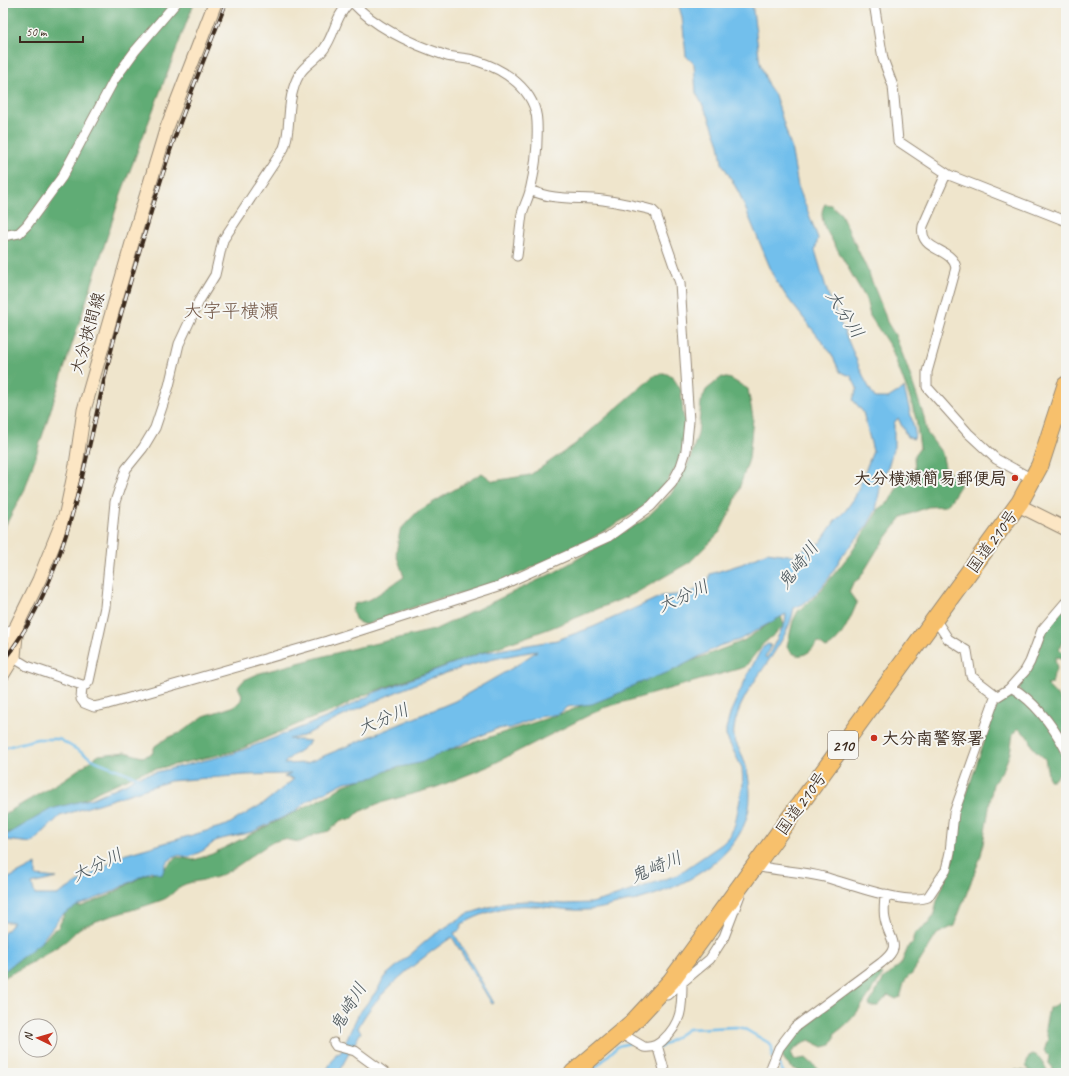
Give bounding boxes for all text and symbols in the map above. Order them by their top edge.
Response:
scale bar [20,18,83,44]
text: 50 m [26,24,48,40]
water label: 大分川 [821,285,869,343]
street label: 大分挾間線 [66,289,109,377]
district label: 大字平横瀬 [183,299,279,323]
place label: 大分横瀬簡易郵便局 [854,468,1007,489]
marker: 大分横瀬簡易郵便局 [1010,473,1020,483]
street label: 国道210号 [962,505,1023,577]
water label: 鬼崎川 [773,537,823,593]
water label: 大分川 [654,575,712,617]
water label: 大分川 [354,698,412,740]
place label: 大分南警察署 [882,728,984,749]
road number: 210 [828,731,858,759]
marker: 大分南警察署 [869,733,879,743]
street label: 国道210号 [771,767,832,839]
water label: 大分川 [68,843,126,887]
water label: 鬼崎川 [627,846,685,888]
water label: 鬼崎川 [325,978,371,1036]
north arrow [18,1018,58,1058]
text: N [21,1031,35,1041]

